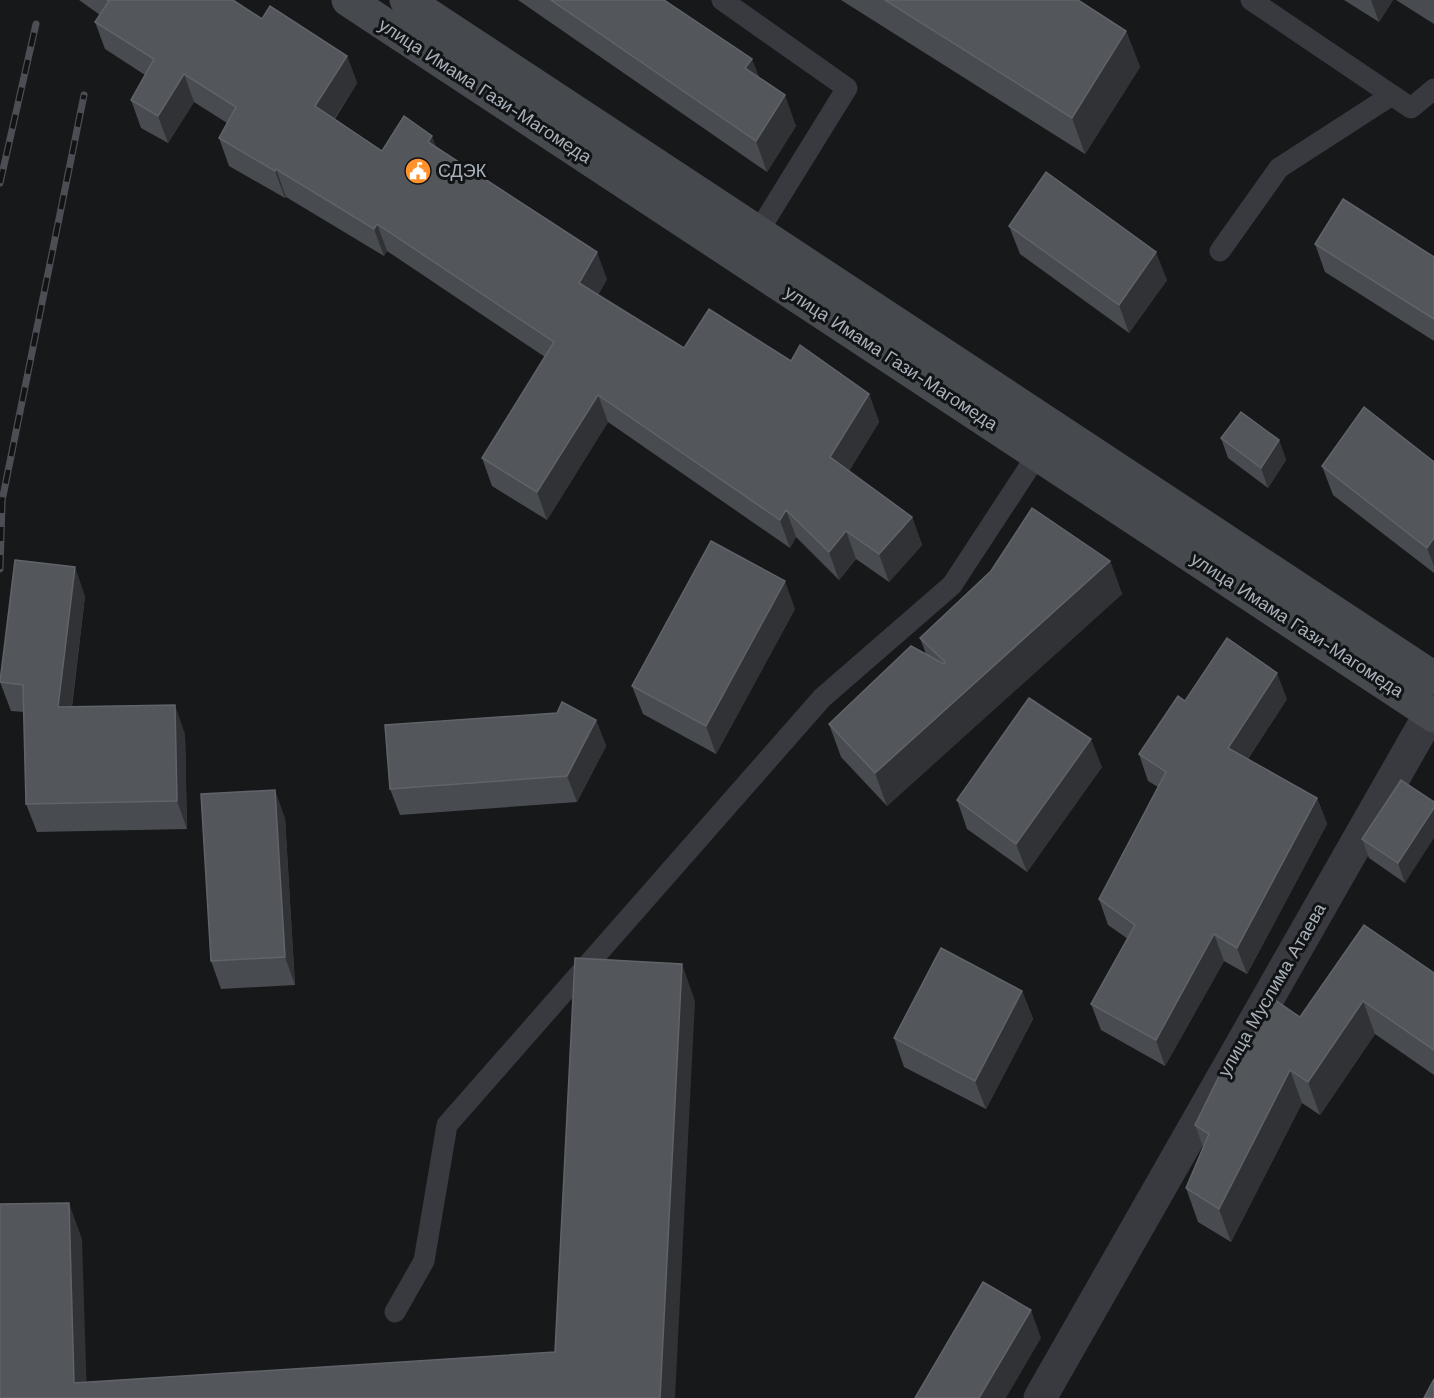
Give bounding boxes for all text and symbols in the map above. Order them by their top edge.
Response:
street label: улица Имама Гази-Магомеда [375,14,596,168]
public building icon: СДЭК [403,156,433,186]
place label: СДЭК [438,160,487,181]
street label: улица Имама Гази-Магомеда [781,281,1002,435]
street label: улица Имама Гази-Магомеда [1187,548,1408,702]
street label: улица Муслима Атаева [1213,898,1330,1080]

